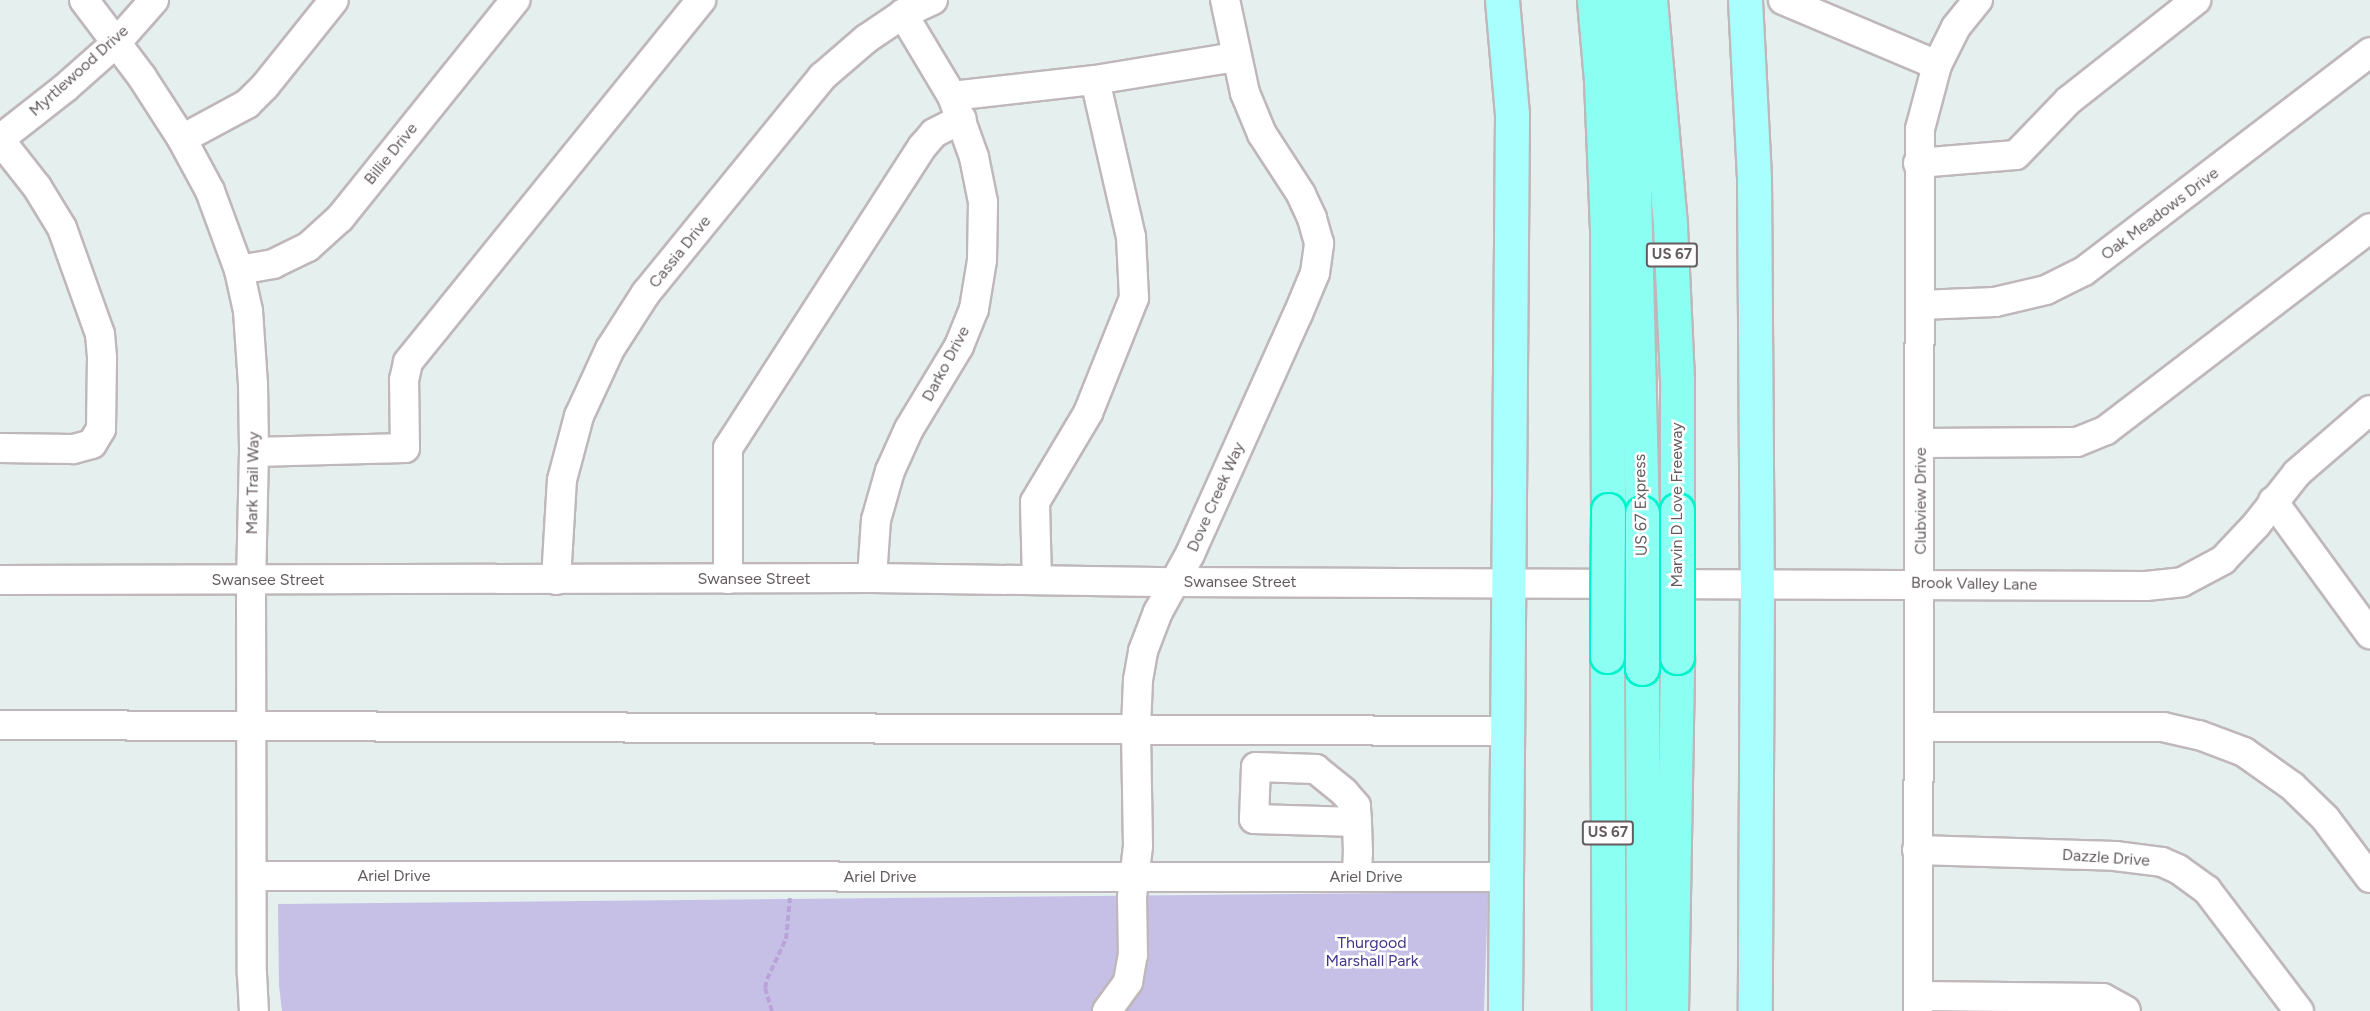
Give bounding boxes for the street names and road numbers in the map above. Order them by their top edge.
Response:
street label: Myrtlewood Drive [26,21,132,121]
street label: Billie Drive [360,119,422,189]
street label: Oak Meadows Drive [2097,164,2223,264]
street label: Cassia Drive [645,212,715,292]
road number: US 67 [1645,243,1699,267]
street label: Darko Drive [918,323,974,405]
street label: Marvin D Love Freeway [1667,422,1687,588]
street label: Mark Trail Way [243,431,263,535]
street label: Dove Creek Way [1183,439,1249,555]
street label: Clubview Drive [1911,447,1931,555]
street label: US 67 Express [1631,454,1651,556]
street label: Swansee Street [698,569,810,589]
street label: Swansee Street [212,570,324,590]
street label: Swansee Street [1184,572,1296,592]
street label: Brook Valley Lane [1911,573,2037,595]
road number: US 67 [1581,821,1635,845]
street label: Dazzle Drive [2061,845,2151,871]
street label: Ariel Drive [357,866,431,886]
street label: Ariel Drive [843,867,917,887]
street label: Ariel Drive [1329,867,1403,887]

